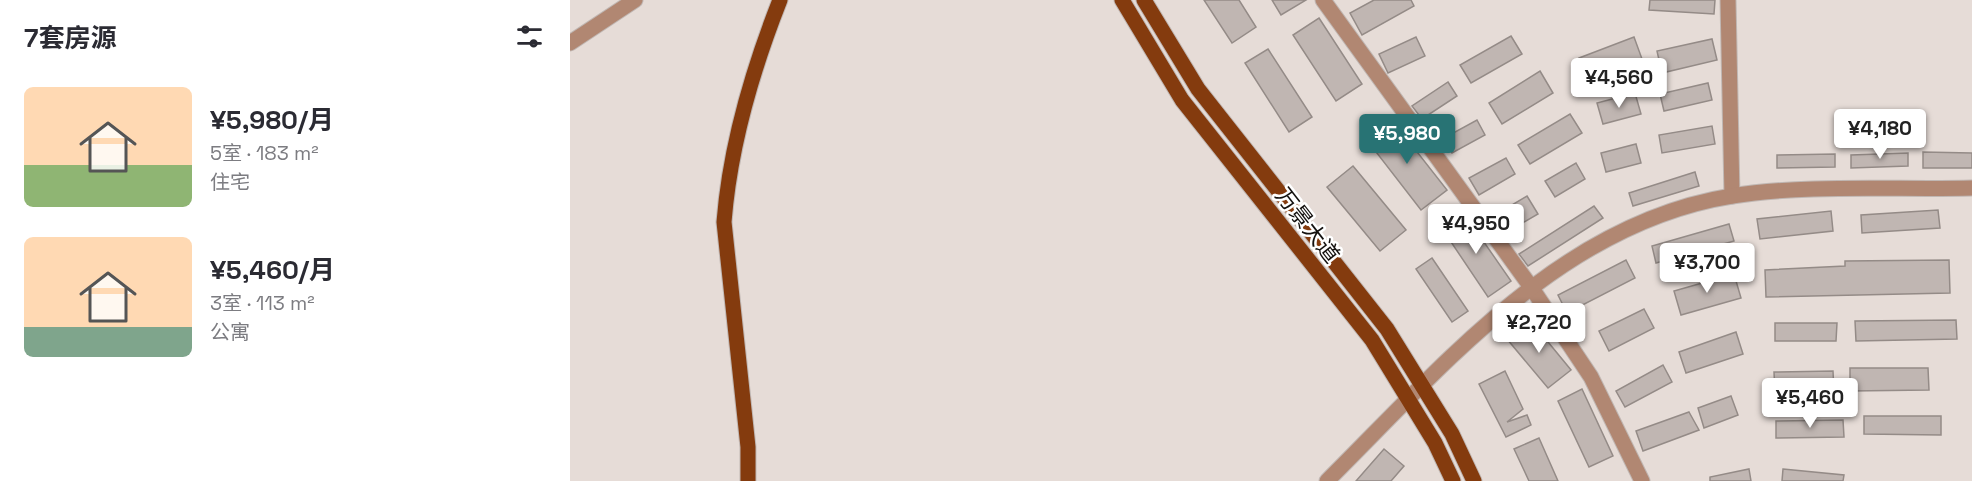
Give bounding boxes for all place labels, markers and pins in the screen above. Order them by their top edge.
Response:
pin: ¥4,560 [1570,58,1668,109]
pin: ¥4,180 [1831,109,1929,160]
pin: ¥5,980 [1358,114,1456,165]
pin: ¥4,950 [1427,204,1525,255]
pin: ¥3,700 [1658,243,1756,294]
pin: ¥2,720 [1490,303,1588,354]
pin: ¥5,460 [1761,378,1859,429]

